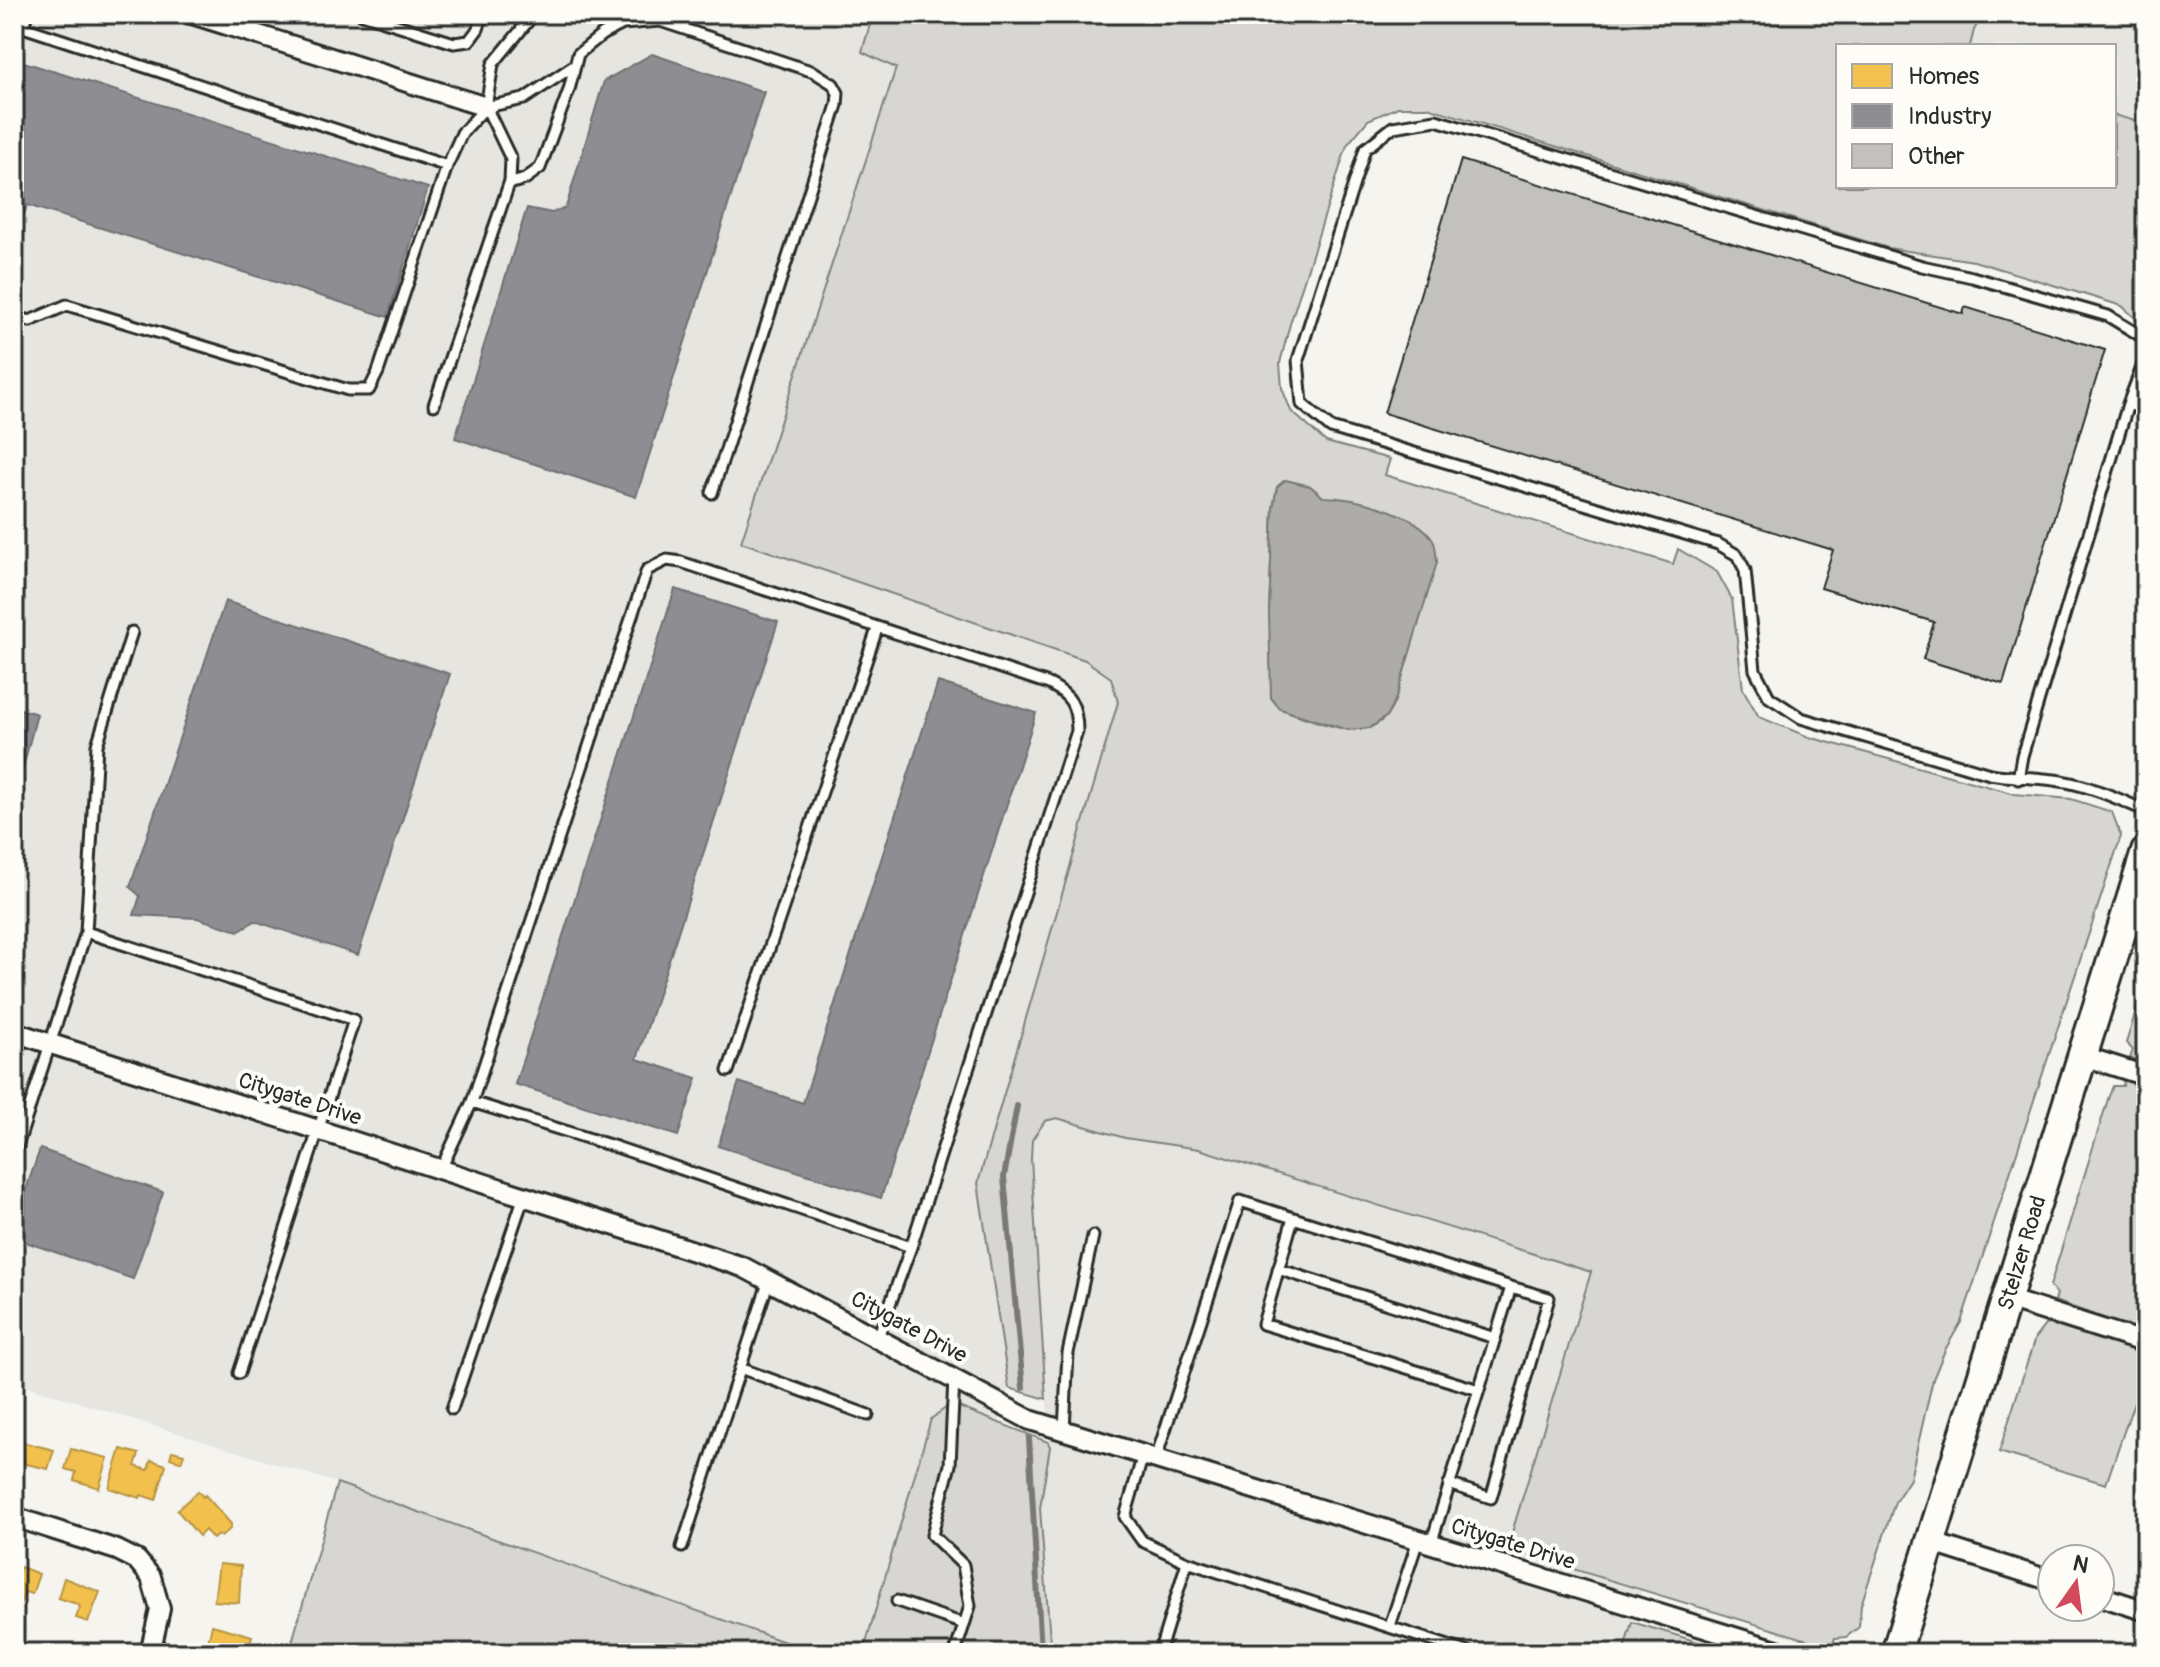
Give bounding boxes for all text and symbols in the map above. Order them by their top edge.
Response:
legend [1836,44,2116,188]
text: Homes [1908,62,1980,91]
text: Industry [1908,102,1991,131]
text: Other [1908,142,1965,171]
street label: Citygate Drive [235,1066,365,1132]
street label: Stelzer Road [1991,1192,2053,1314]
street label: Citygate Drive [846,1285,972,1369]
street label: Citygate Drive [1448,1512,1578,1576]
north arrow [2036,1543,2116,1623]
text: N [2070,1549,2091,1580]

